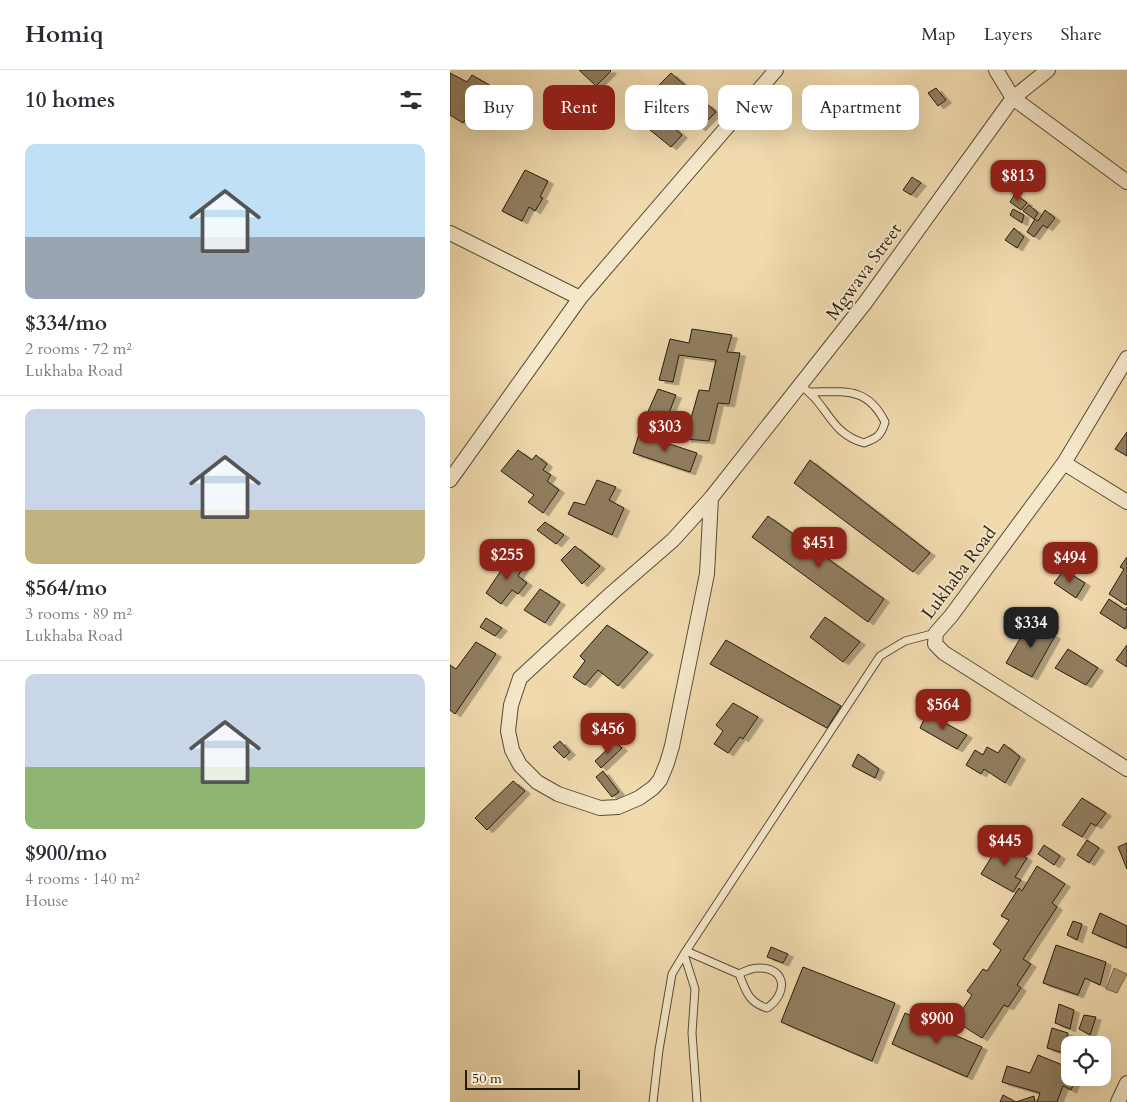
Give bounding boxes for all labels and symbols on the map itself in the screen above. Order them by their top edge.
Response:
pin: $813 [988,160,1048,202]
street label: Mgwava Street [820,218,908,326]
pin: $303 [635,410,695,453]
street label: Lukhaba Road [916,521,1002,624]
pin: $451 [789,526,849,569]
pin: $255 [477,538,537,581]
pin: $494 [1040,542,1100,584]
pin: $334 [1001,606,1061,649]
pin: $564 [913,688,973,731]
pin: $456 [578,712,638,755]
pin: $445 [975,824,1035,867]
pin: $900 [907,1002,967,1045]
scale bar [465,1067,580,1090]

